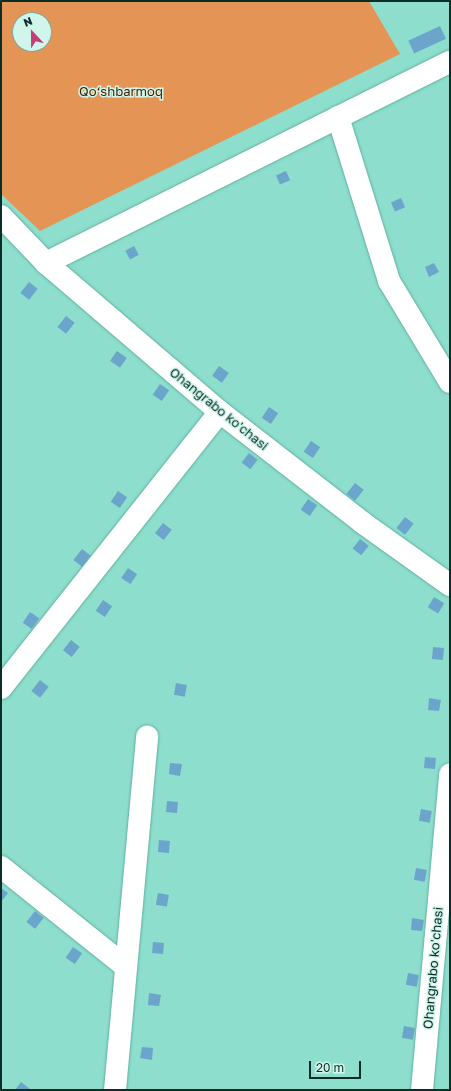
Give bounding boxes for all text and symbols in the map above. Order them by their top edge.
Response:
north arrow [12,12,52,52]
text: N [21,14,34,29]
park label: Qo‘shbarmoq [79,83,163,99]
street label: Ohangrabo ko'chasi [166,364,272,454]
street label: Ohangrabo ko'chasi [420,906,446,1030]
scale bar [311,1053,363,1079]
text: 20 m [316,1060,344,1075]

